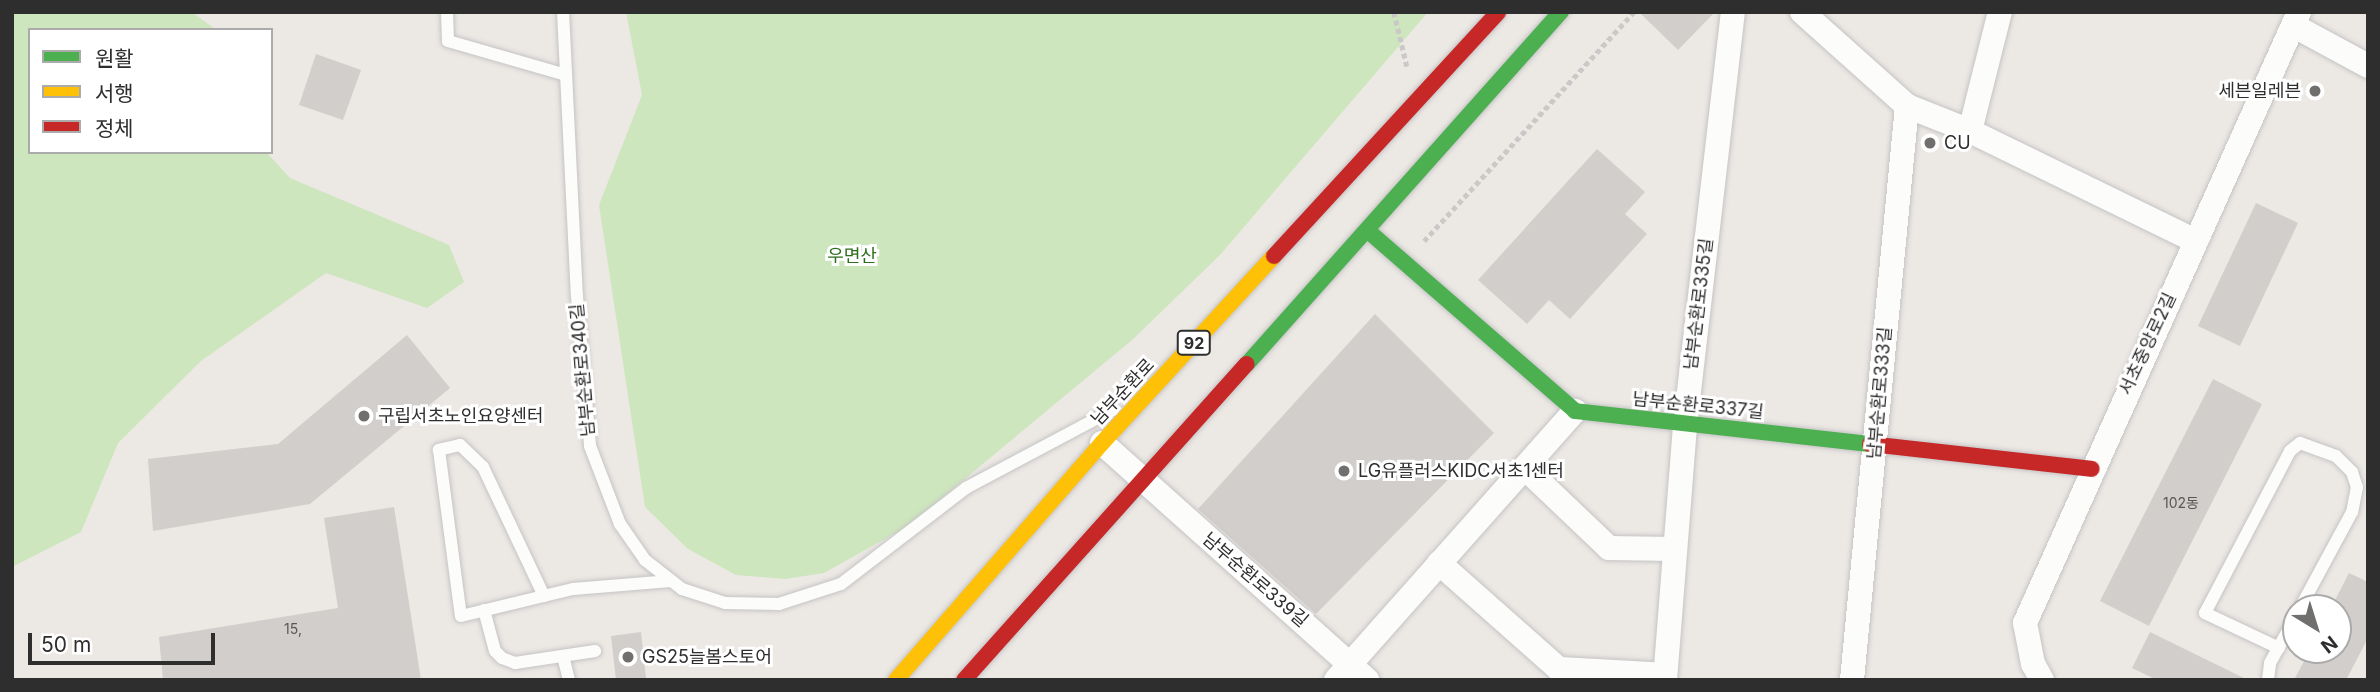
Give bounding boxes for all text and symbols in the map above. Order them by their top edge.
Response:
legend [28,28,273,154]
text: 원활 [95,46,134,71]
place label: 세븐일레븐 [2218,80,2301,102]
text: 서행 [95,81,134,106]
marker: 세븐일레븐 [2307,83,2323,99]
text: 정체 [95,116,134,141]
place label: CU [1944,132,1971,154]
marker: CU [1922,135,1938,151]
street label: 남부순환로335길 [1680,237,1718,371]
park label: 우면산 [827,245,877,267]
street label: 서초중앙로2길 [2115,289,2181,399]
street label: 남부순환로340길 [566,303,600,437]
street label: 남부순환로333길 [1863,326,1897,460]
road number: 92 [1176,330,1212,356]
street label: 남부순환로 [1087,354,1159,430]
street label: 남부순환로337길 [1631,388,1765,424]
place label: 구립서초노인요양센터 [378,405,544,427]
marker: 구립서초노인요양센터 [356,408,372,424]
place label: LG유플러스KIDC서초1센터 [1358,460,1564,482]
marker: LG유플러스KIDC서초1센터 [1336,463,1352,479]
house number: 102동 [2163,495,2199,511]
street label: 남부순환로339길 [1198,528,1312,632]
north arrow [2282,594,2352,664]
scale bar [32,618,219,662]
house number: 15, [284,621,302,637]
text: N [2316,631,2342,658]
text: 50 m [41,632,91,657]
place label: GS25늘봄스토어 [642,646,772,668]
marker: GS25늘봄스토어 [620,649,636,665]

